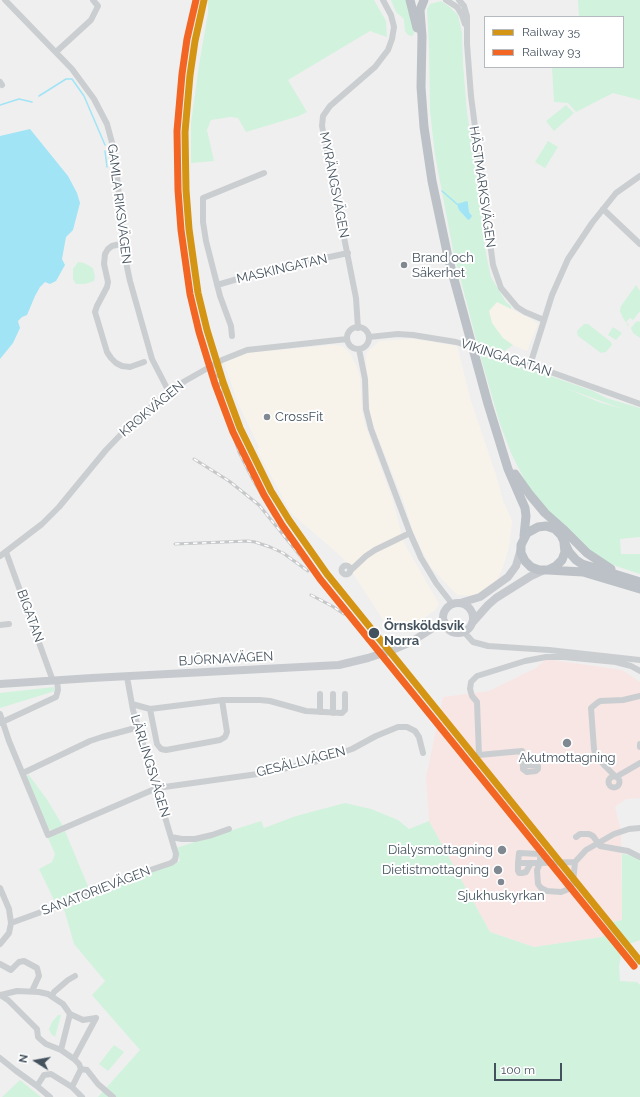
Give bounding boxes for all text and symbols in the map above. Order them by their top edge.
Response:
legend [484,16,624,68]
text: Railway 35 [522,25,580,39]
text: Railway 93 [522,45,581,59]
street label: HÄSTMARKSVÄGEN [466,125,498,249]
street label: MYRÄNGSVÄGEN [316,131,352,239]
street label: GAMLA RIKSVÄGEN [104,143,134,265]
place label: Brand och Säkerhet [412,250,474,281]
street label: MASKINGATAN [235,251,329,287]
marker: Brand och Säkerhet [399,260,409,270]
street label: VIKINGAGATAN [459,336,553,380]
street label: KROKVÄGEN [117,378,187,440]
place label: CrossFit [275,409,323,425]
marker: CrossFit [262,412,272,422]
street label: BIGATAN [13,588,47,644]
place label: Örnsköldsvik Norra [384,618,464,649]
marker: Örnsköldsvik Norra [367,626,381,640]
street label: BJÖRNAVÄGEN [178,649,274,669]
street label: LÄRLINGSVÄGEN [127,713,173,819]
marker: Akutmottagning [561,737,573,749]
street label: GESÄLLVÄGEN [255,743,347,781]
place label: Akutmottagning [518,750,616,766]
place label: Dialysmottagning [388,842,493,858]
marker: Dialysmottagning [496,844,508,856]
place label: Dietistmottagning [382,862,489,878]
street label: SANATORIEVÄGEN [39,863,153,919]
marker: Dietistmottagning [492,864,504,876]
marker: Sjukhuskyrkan [496,877,506,887]
place label: Sjukhuskyrkan [457,888,545,904]
north arrow [16,1041,56,1081]
text: N [17,1053,31,1064]
scale bar [496,1055,564,1081]
text: 100 m [501,1063,535,1077]

